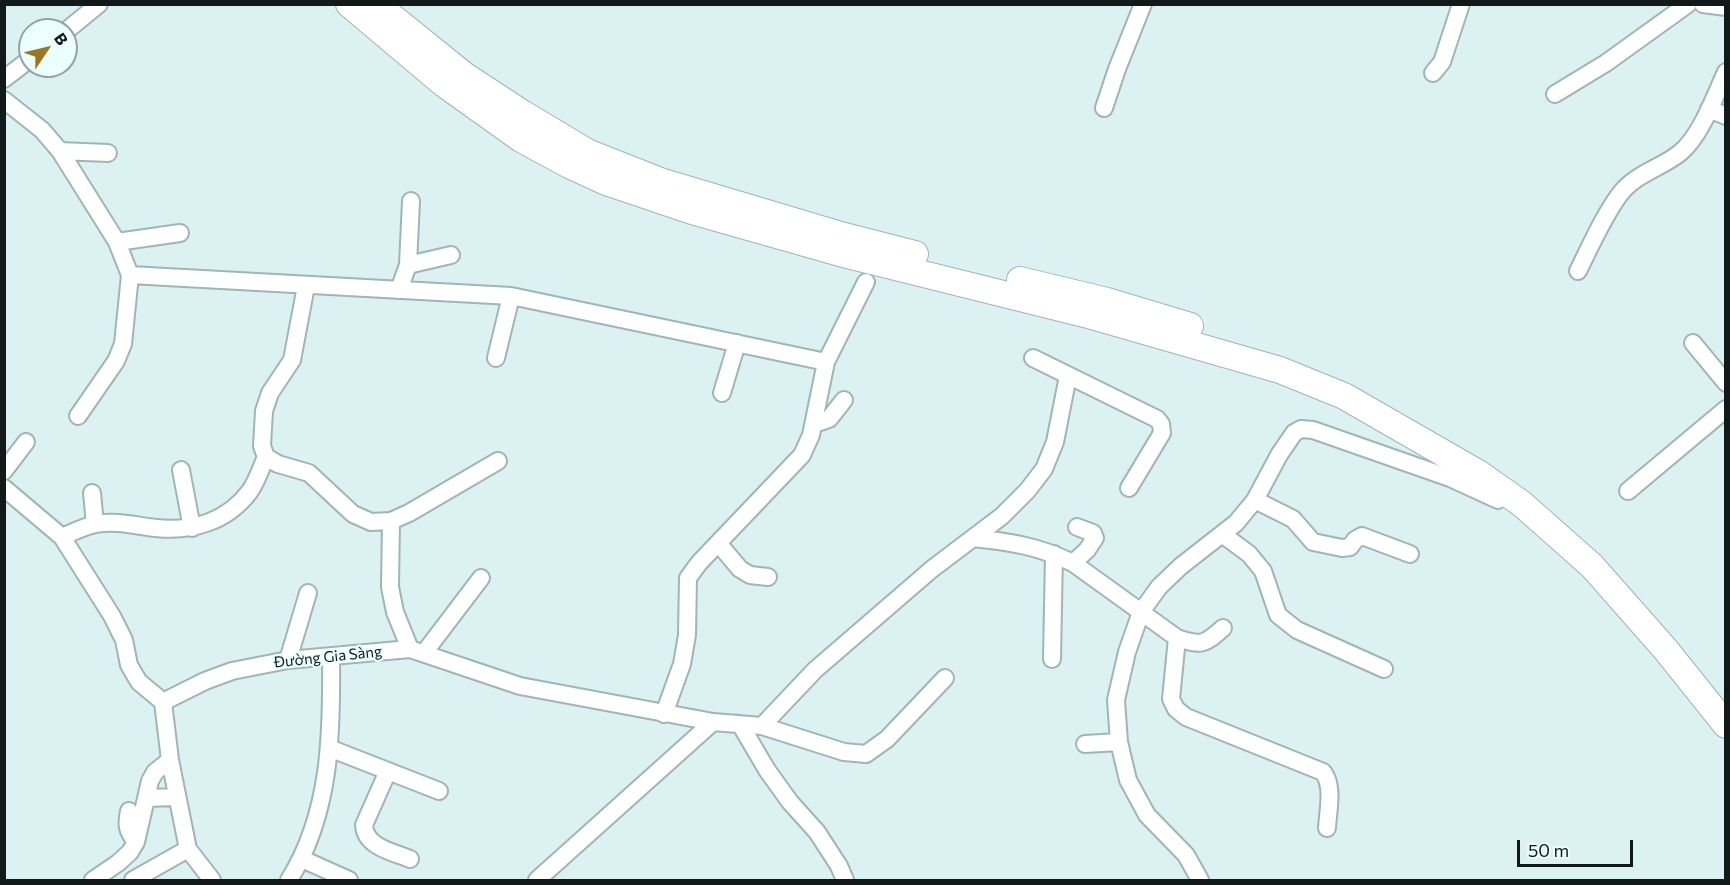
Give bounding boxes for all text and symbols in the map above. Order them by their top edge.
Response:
north arrow [18,18,78,78]
text: B [51,29,72,48]
street label: Đường Gia Sàng [273,642,383,672]
scale bar [1520,828,1636,866]
text: 50 m [1528,839,1569,861]

